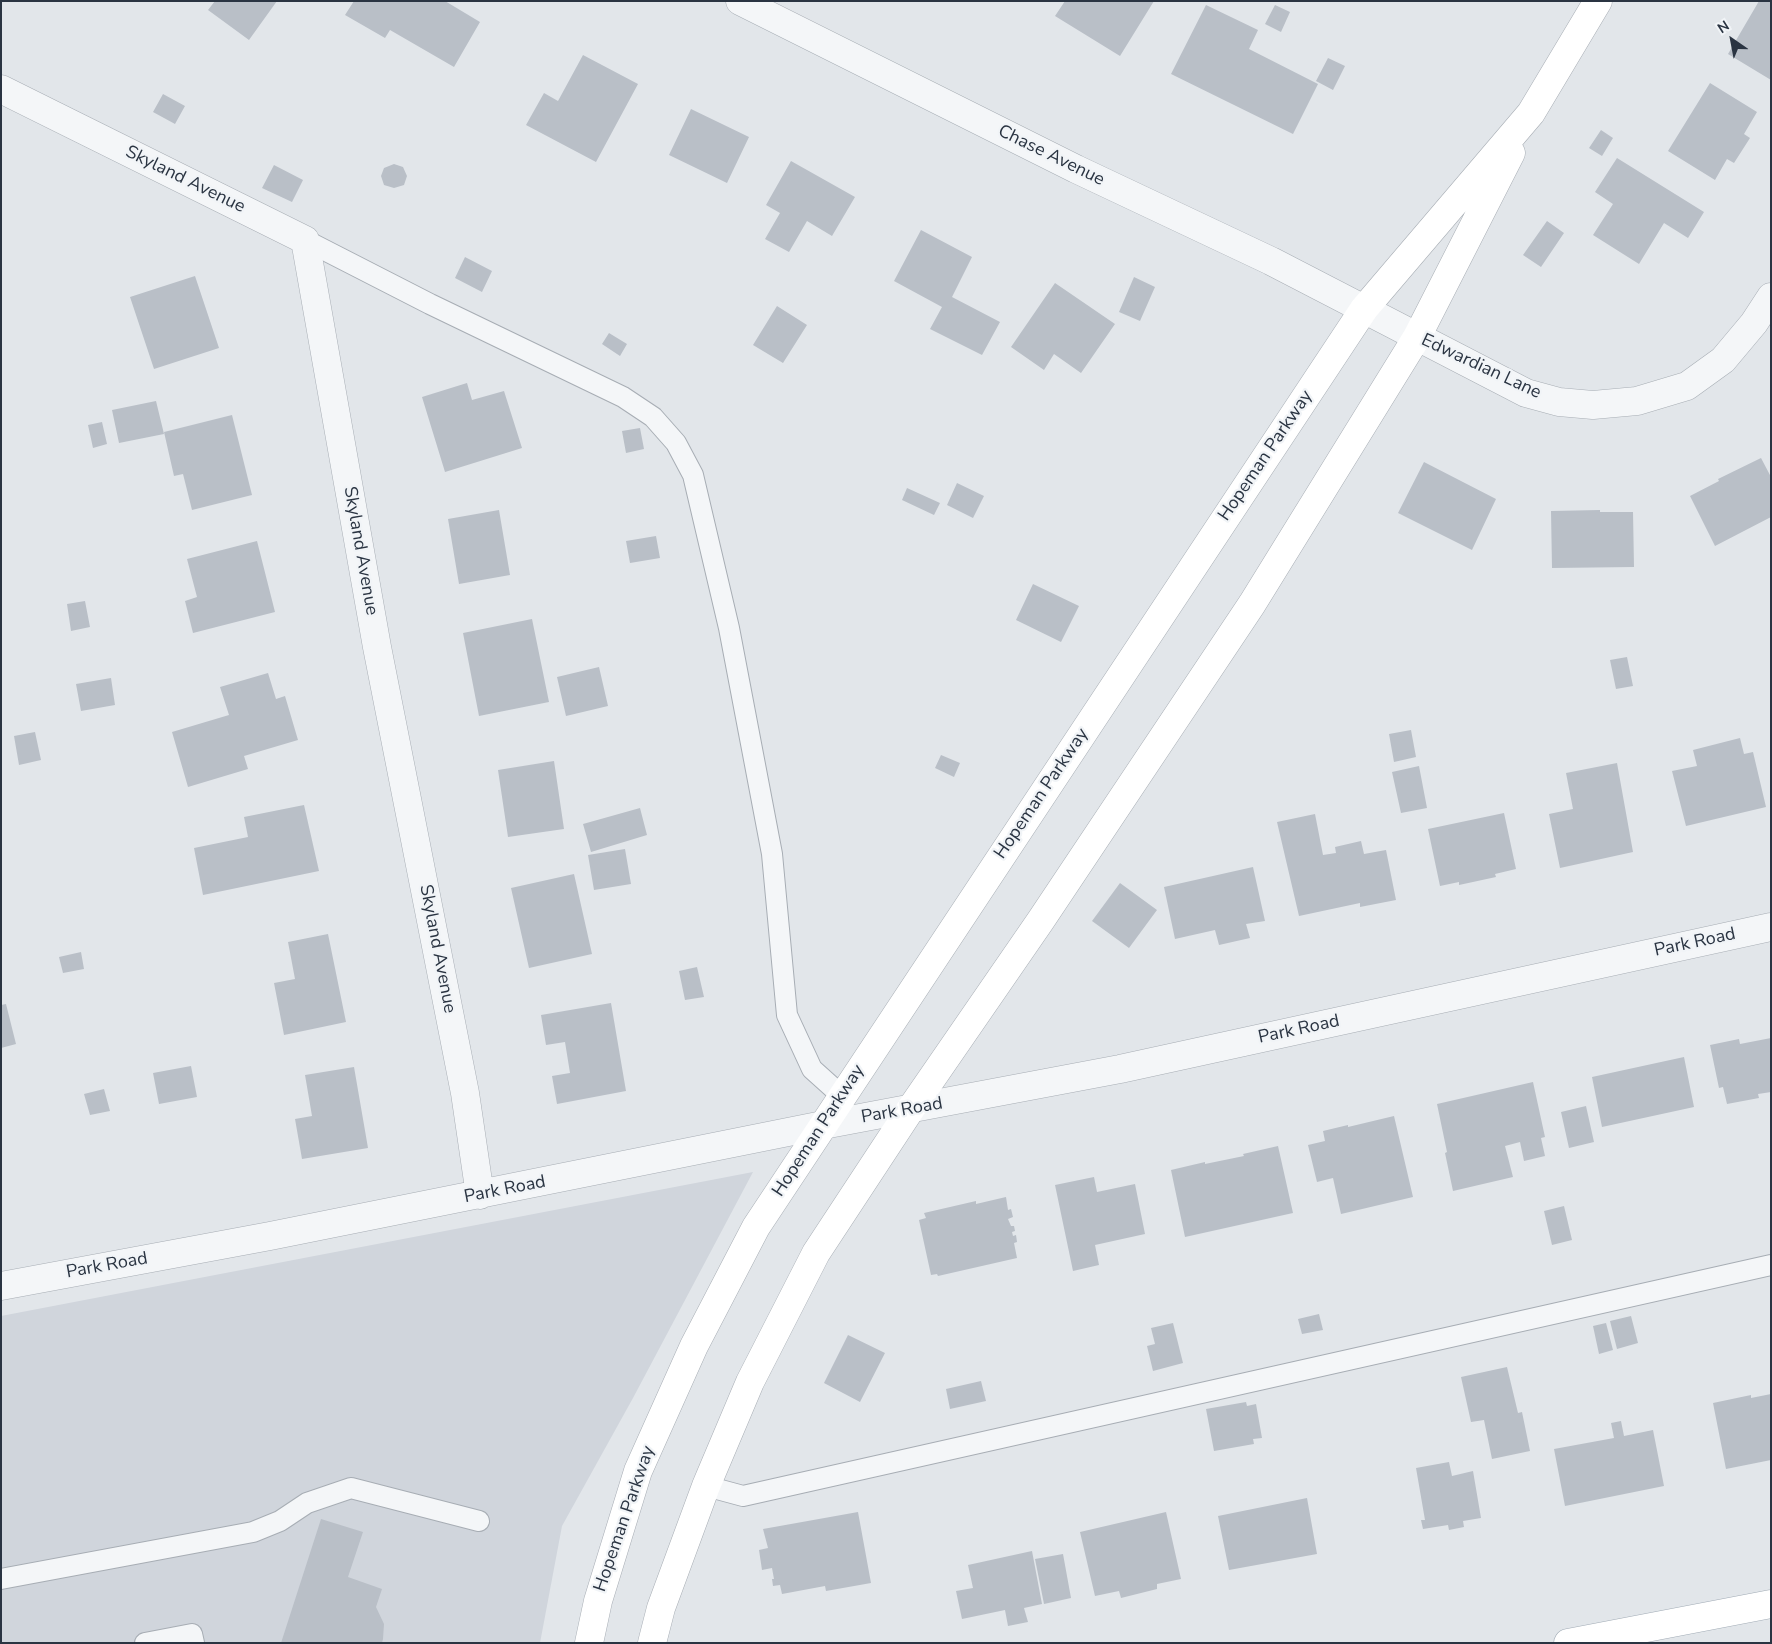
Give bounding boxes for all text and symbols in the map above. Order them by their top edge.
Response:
north arrow [1707,15,1757,65]
text: N [1714,16,1733,38]
street label: Chase Avenue [994,121,1108,191]
street label: Skyland Avenue [122,142,248,218]
street label: Edwardian Lane [1418,330,1544,404]
street label: Hopeman Parkway [1214,387,1318,525]
street label: Skyland Avenue [338,485,382,617]
street label: Hopeman Parkway [990,725,1094,863]
street label: Skyland Avenue [414,883,460,1015]
street label: Park Road [1652,924,1738,962]
street label: Park Road [1256,1011,1342,1049]
street label: Hopeman Parkway [768,1061,870,1201]
street label: Park Road [860,1093,944,1129]
street label: Park Road [462,1172,548,1208]
street label: Park Road [65,1248,149,1284]
street label: Hopeman Parkway [590,1443,660,1595]

